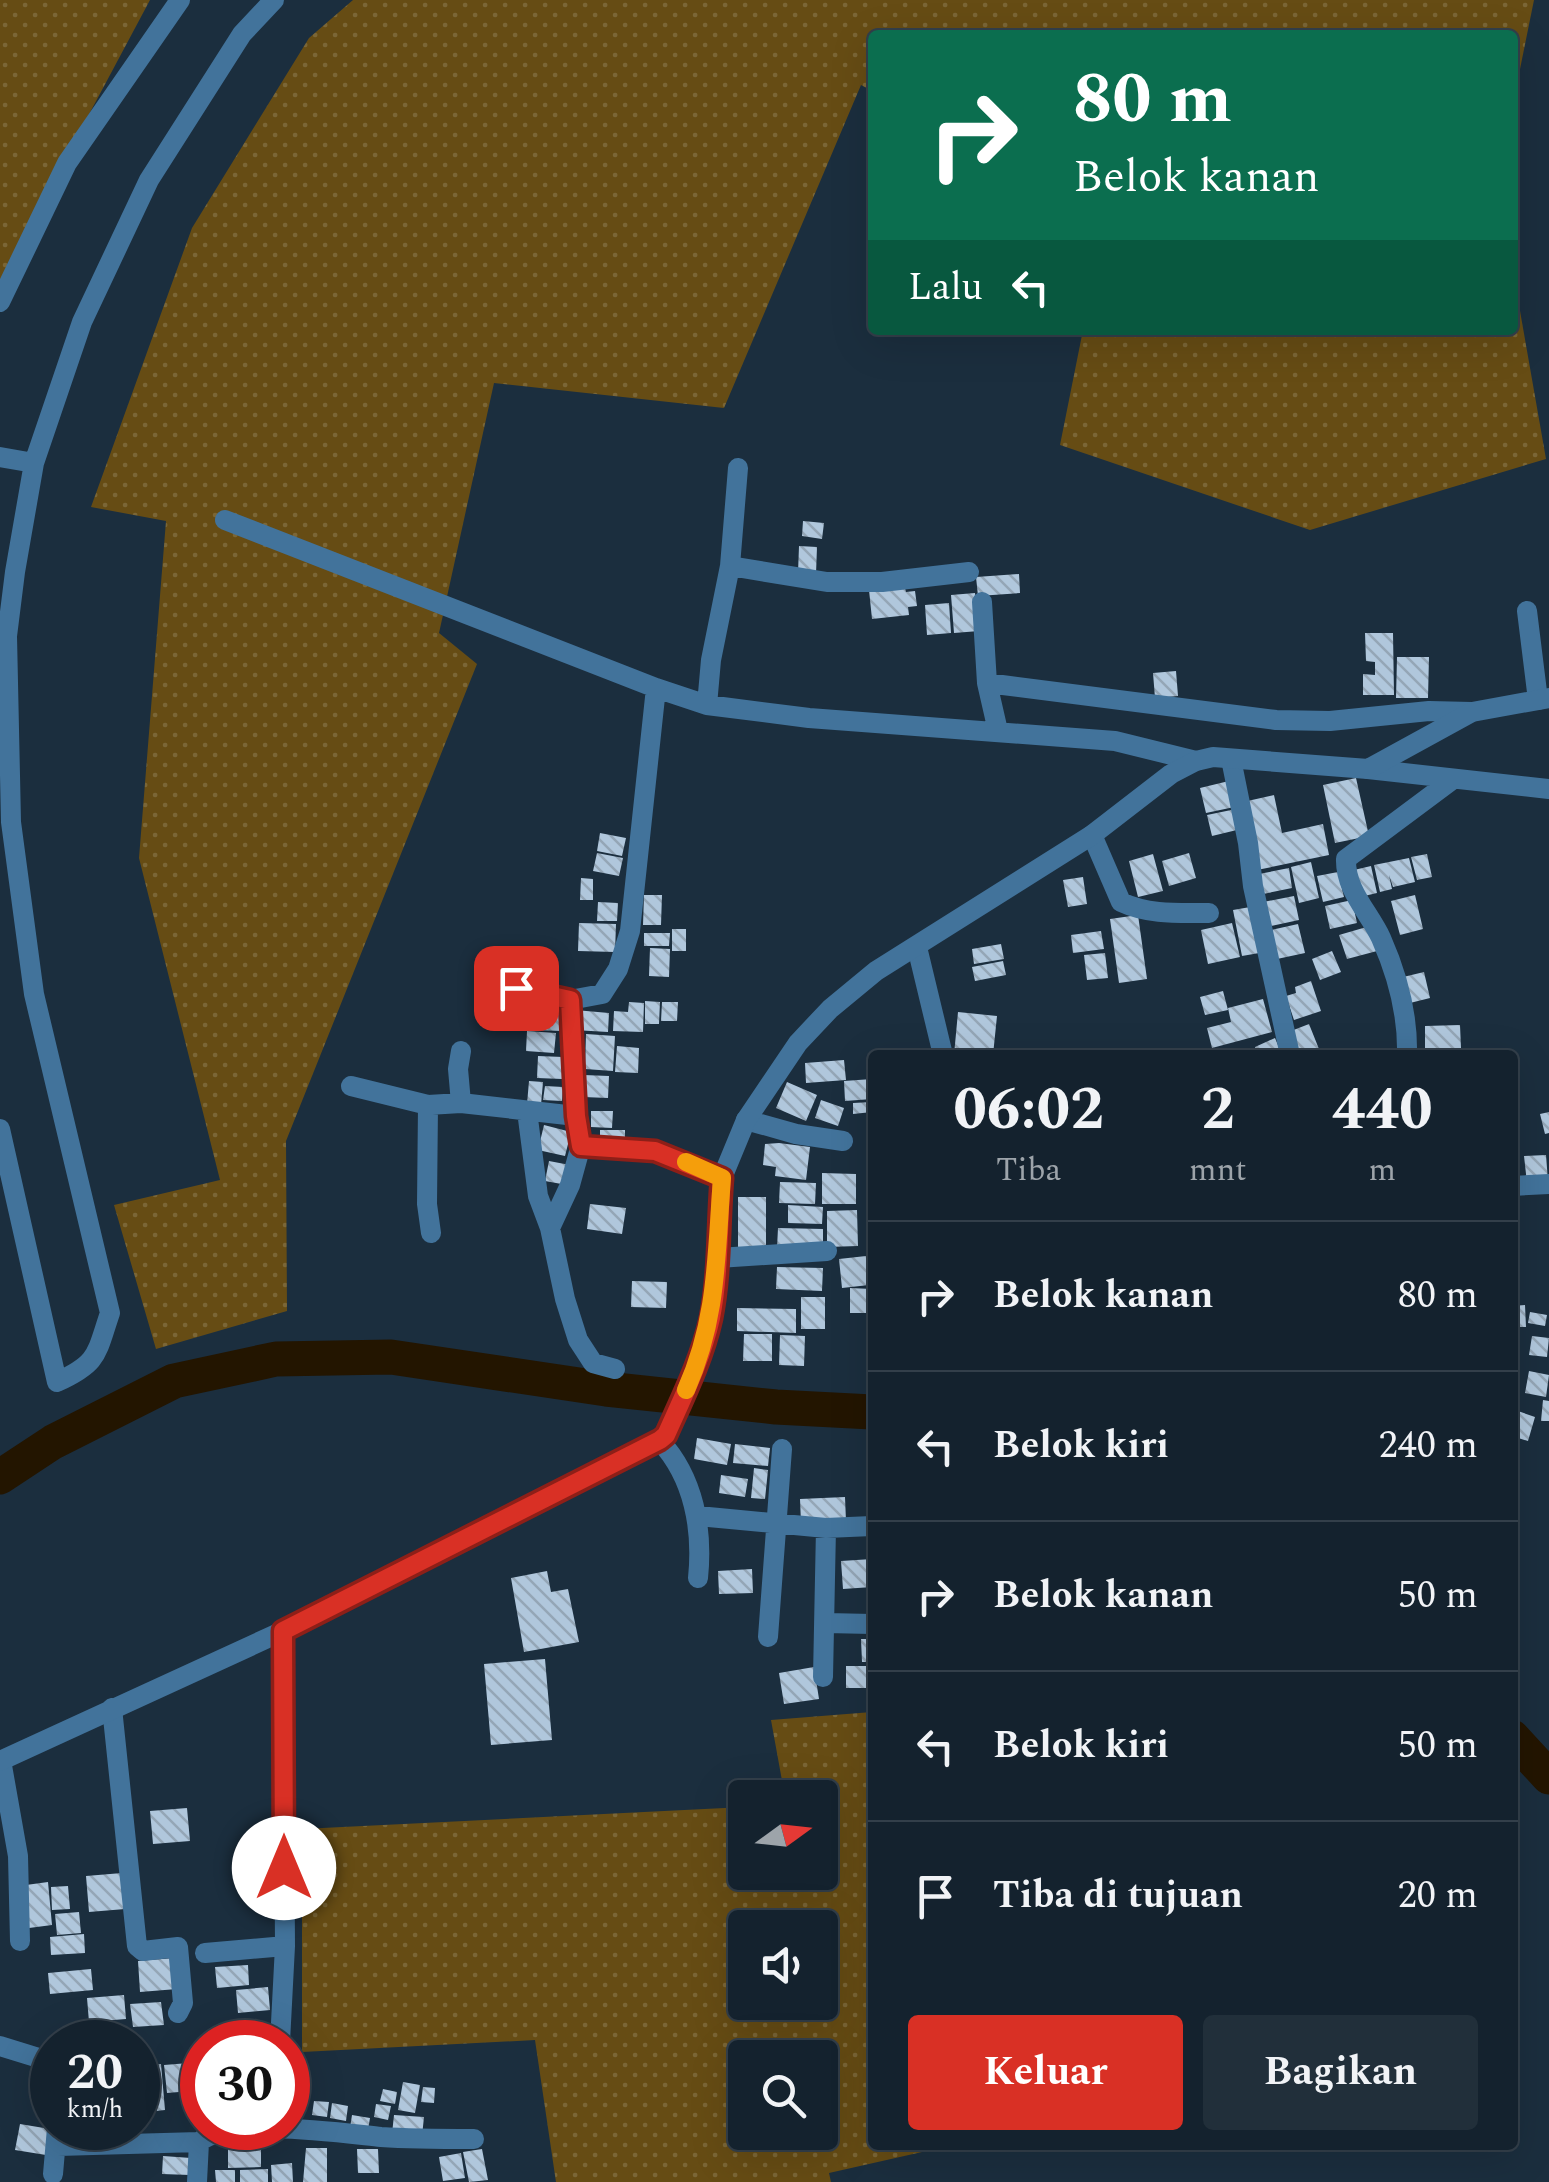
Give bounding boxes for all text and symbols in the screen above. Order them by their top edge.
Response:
text: 80 m [1073,47,1232,153]
icon: right [908,70,1038,200]
text: Belok kanan [1073,143,1319,212]
text: Lalu [908,259,983,317]
icon: left [1003,260,1058,315]
pin [474,946,559,1031]
icon: arrive [489,961,544,1016]
text: 06:02 [953,1064,1104,1156]
text: 2 [1201,1064,1235,1156]
text: 440 [1332,1064,1433,1156]
text: Tiba [996,1146,1061,1195]
text: mnt [1189,1146,1247,1195]
text: m [1369,1146,1396,1195]
text: Belok kanan [993,1267,1214,1325]
text: 80 m [1398,1267,1478,1325]
icon: right [908,1269,963,1324]
text: Belok kiri [993,1417,1169,1475]
text: 240 m [1379,1417,1478,1475]
icon: left [908,1419,963,1474]
text: Belok kanan [993,1567,1214,1625]
text: 50 m [1398,1567,1478,1625]
icon: right [908,1569,963,1624]
text: Belok kiri [993,1717,1169,1775]
text: 50 m [1398,1717,1478,1775]
icon: left [908,1719,963,1774]
north arrow [728,1780,838,1890]
map controls [728,1780,838,2150]
position arrow [232,1816,336,1920]
text: Tiba di tujuan [993,1867,1243,1925]
text: 20 m [1398,1867,1478,1925]
icon: arrive [908,1869,963,1924]
button: sound [728,1910,838,2020]
button: Keluar [908,2015,1183,2130]
button: Bagikan [1203,2015,1478,2130]
speed limit sign: 30 [180,2020,310,2150]
text: 20 [67,2035,123,2111]
button: search [728,2040,838,2150]
text: km/h [67,2091,123,2129]

